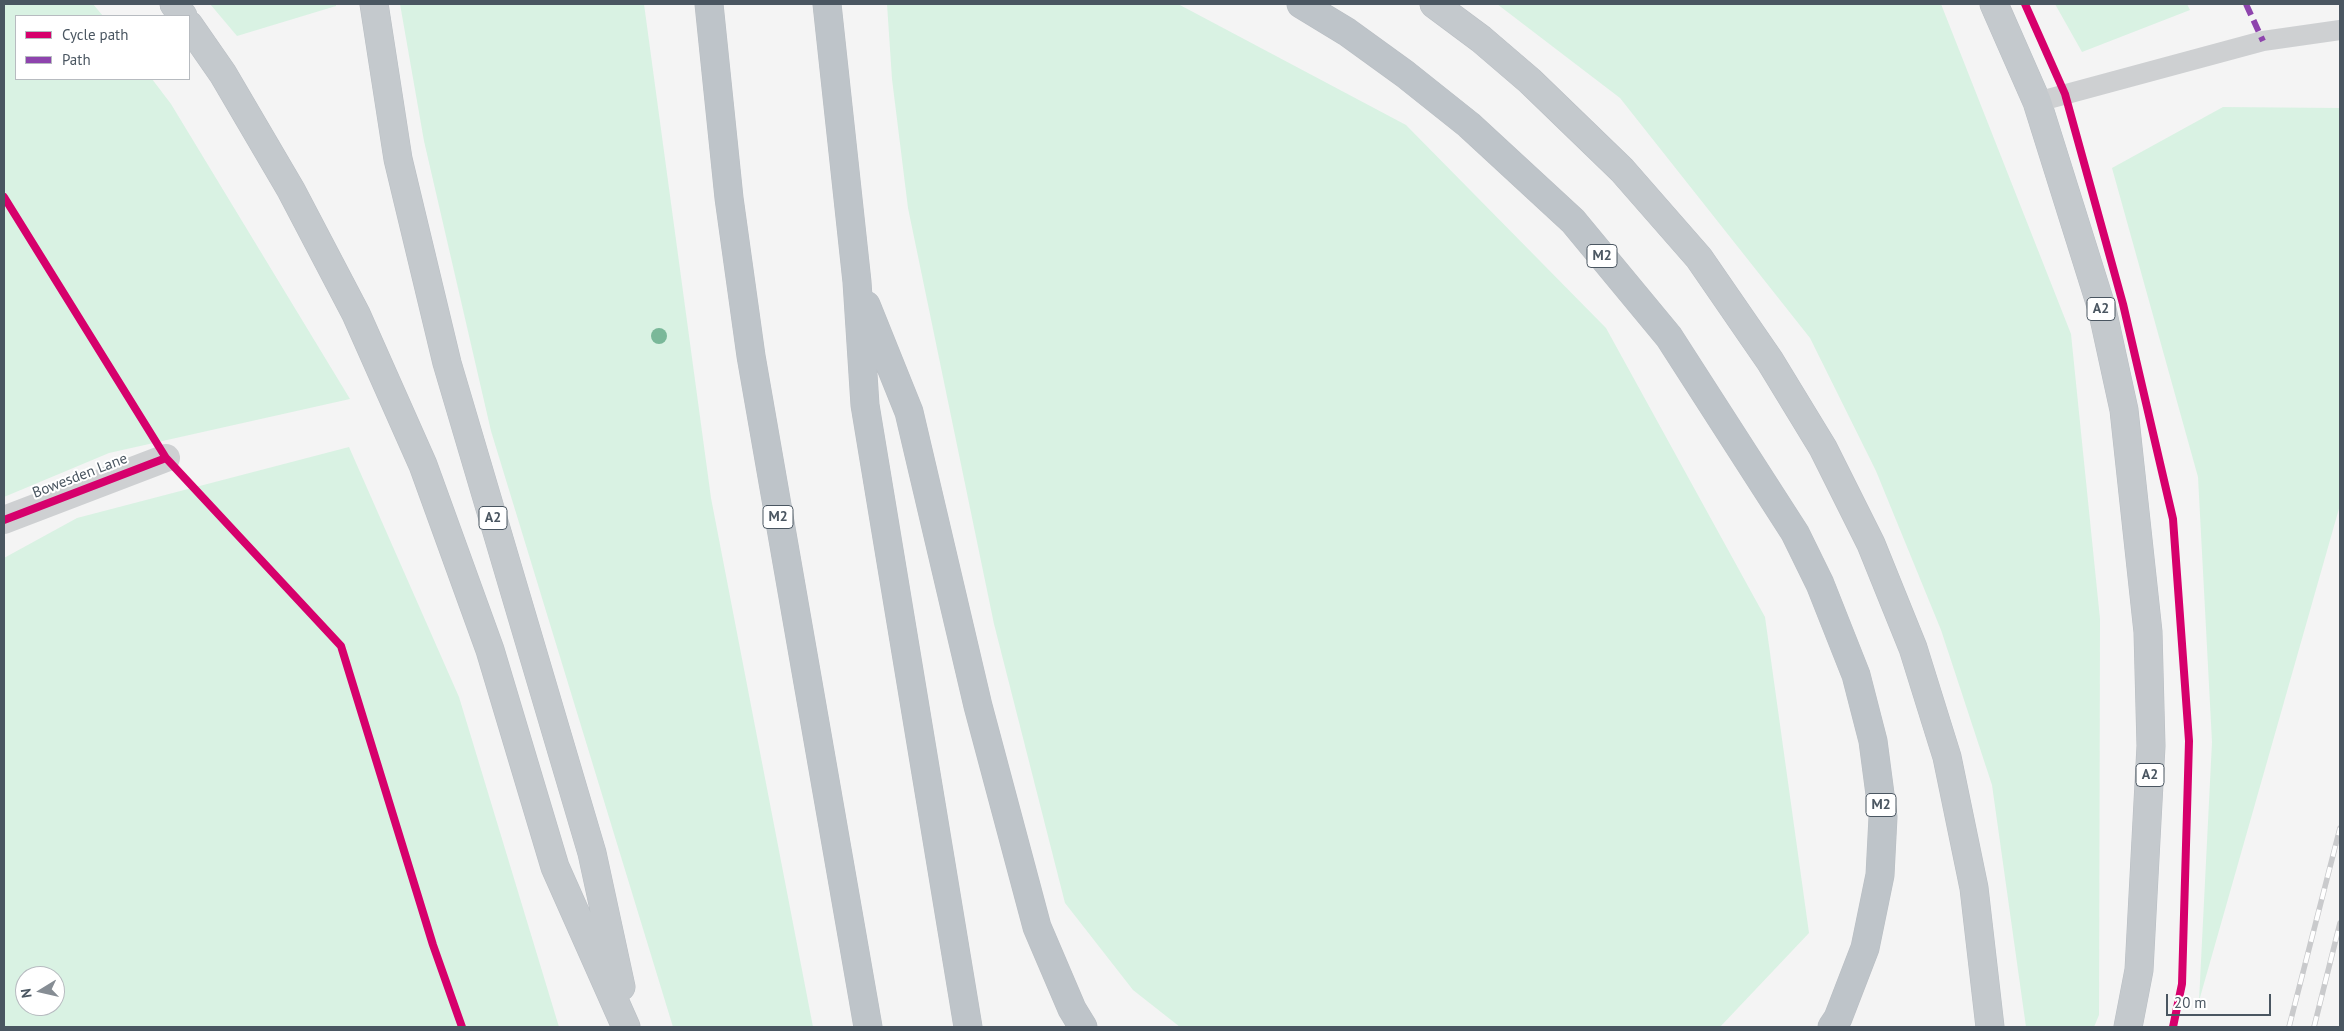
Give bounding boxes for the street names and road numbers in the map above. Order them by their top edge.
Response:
road number: M2 [1587,245,1617,268]
road number: A2 [2087,298,2115,320]
street label: Bowesden Lane [30,450,130,502]
road number: A2 [479,506,507,530]
road number: M2 [763,506,793,528]
road number: A2 [2136,764,2164,786]
road number: M2 [1866,794,1896,816]

